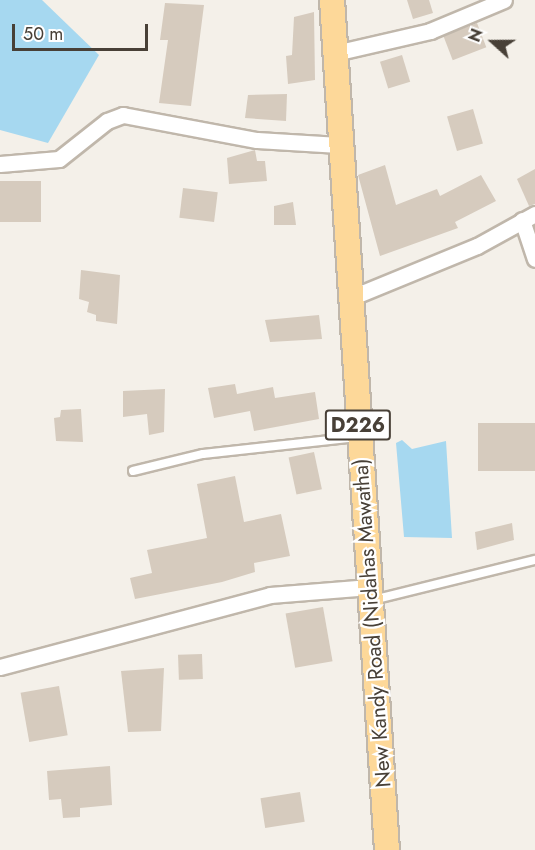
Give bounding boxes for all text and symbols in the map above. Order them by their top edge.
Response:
scale bar [15,12,152,50]
north arrow [463,12,523,72]
text: 50 m [23,21,63,47]
text: N [463,25,489,45]
road number: D226 [324,408,392,442]
street label: New Kandy Road (Nidahas Mawatha) [348,458,396,788]

